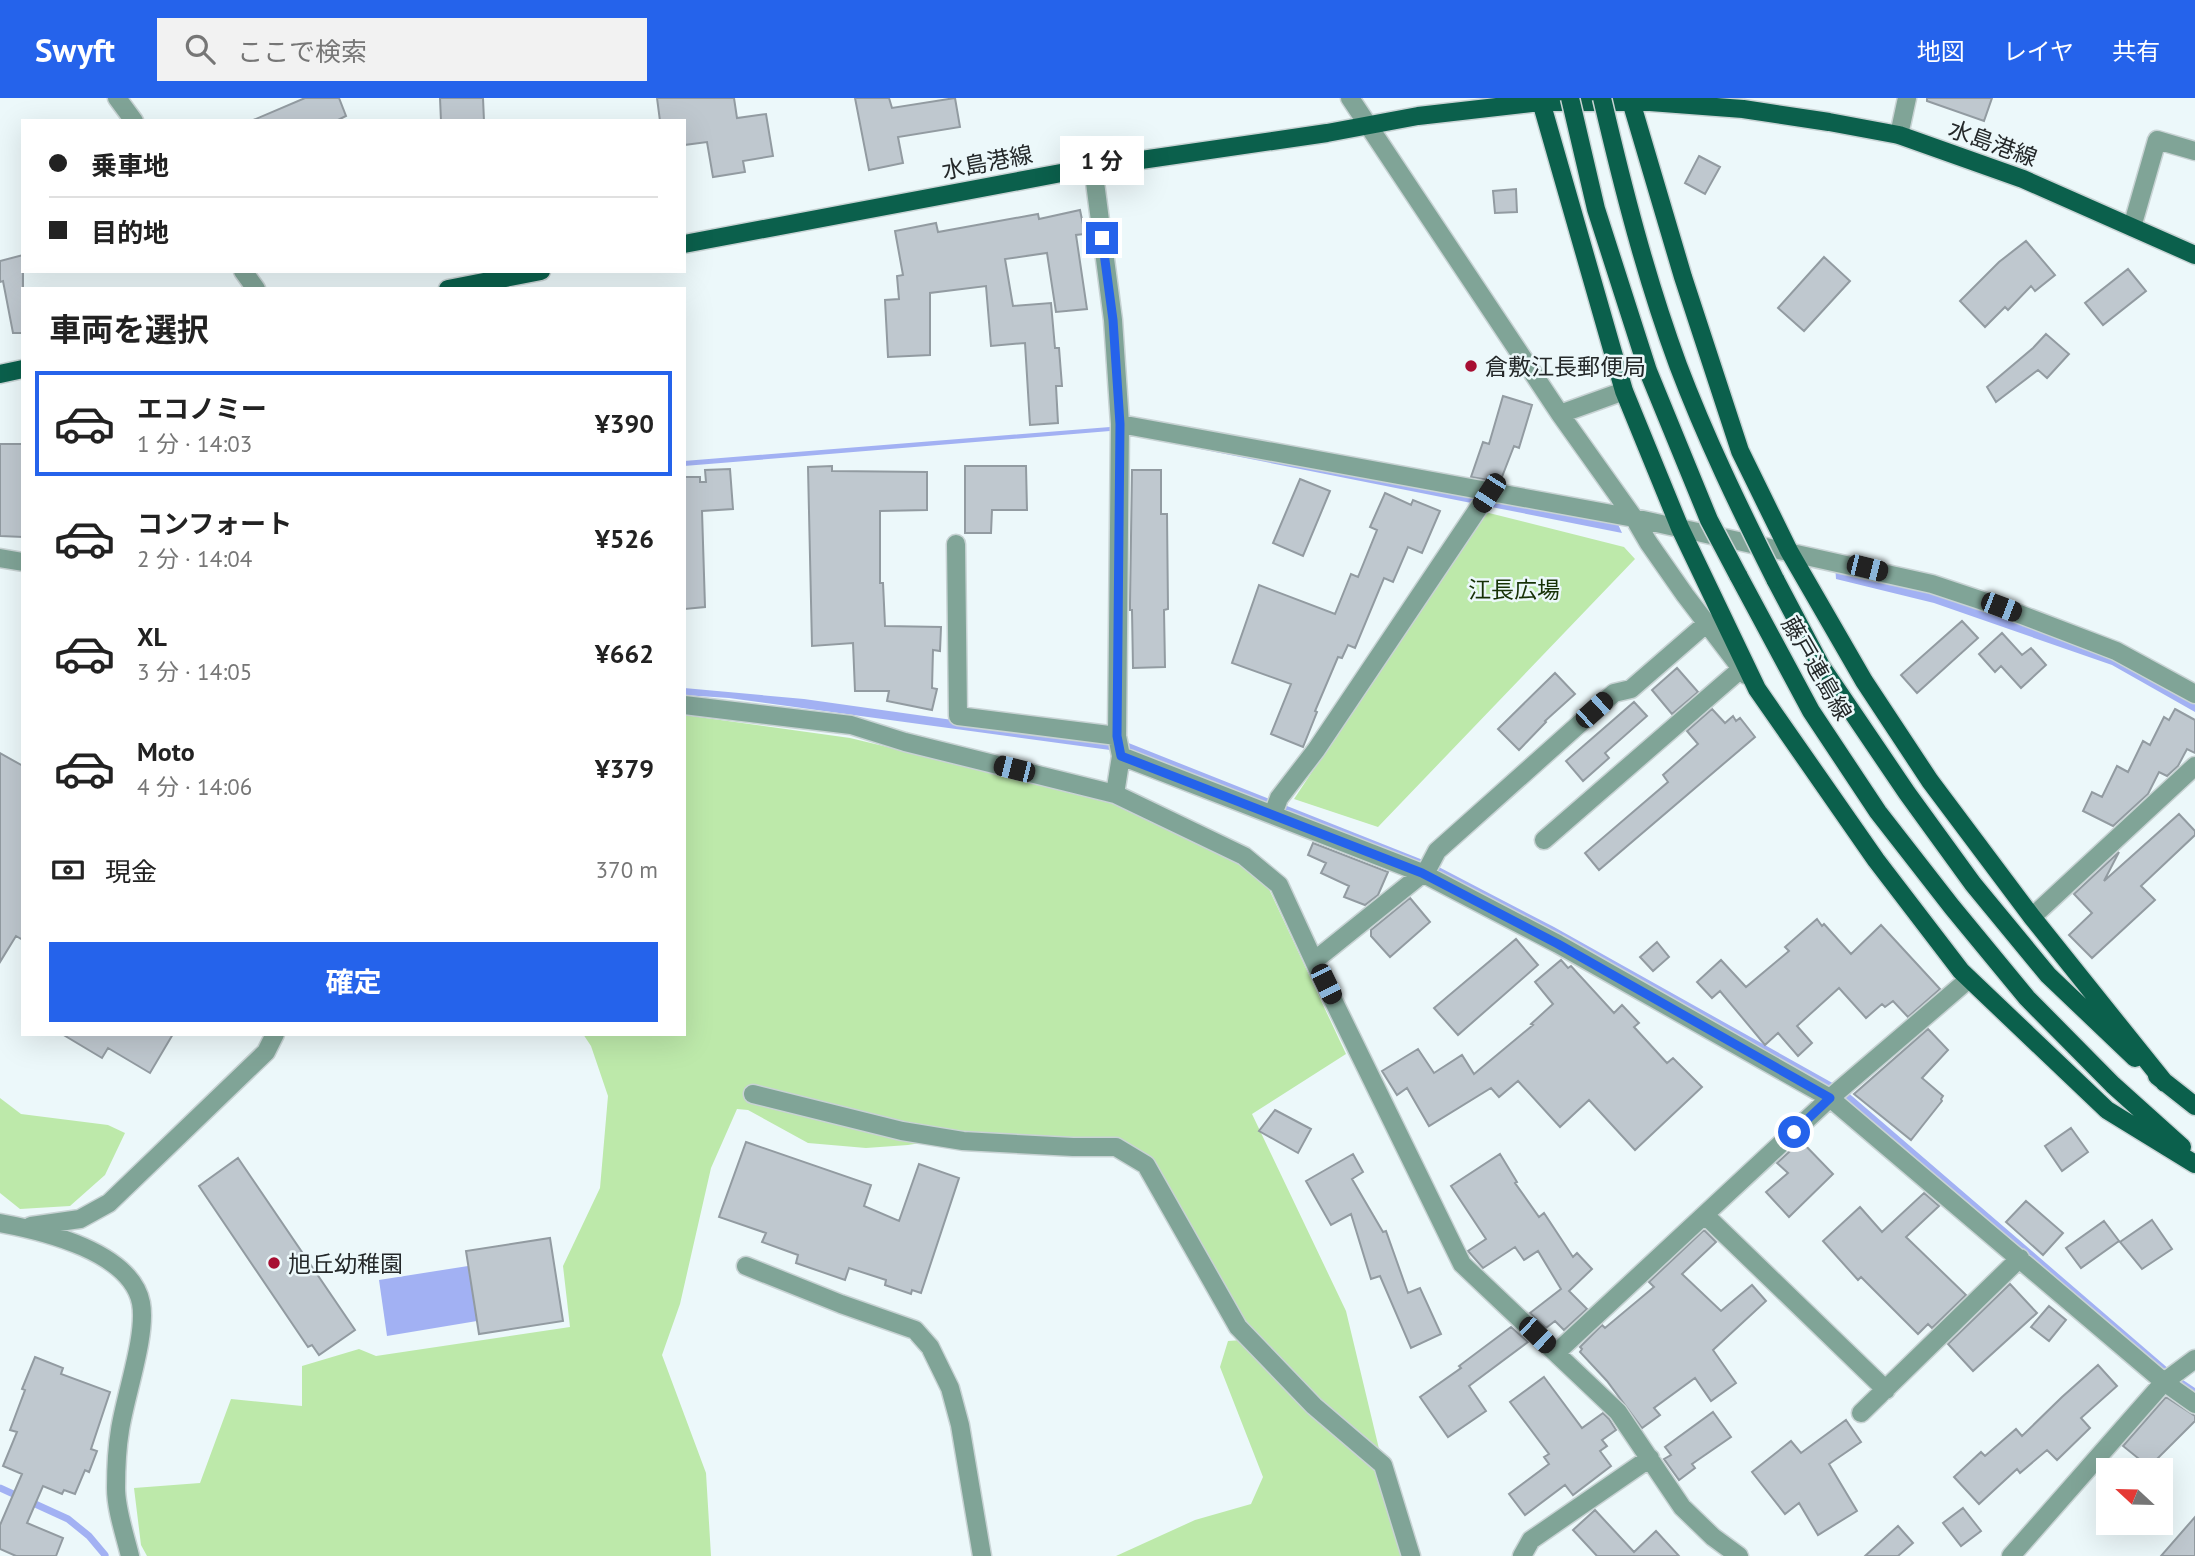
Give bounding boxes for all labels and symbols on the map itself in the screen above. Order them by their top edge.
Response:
street label: 水島港線 [1945,114,2041,172]
callout: 1 分 [1060,136,1144,186]
street label: 水島港線 [939,139,1035,185]
route end [1086,222,1118,254]
place label: 倉敷江長郵便局 [1485,352,1646,381]
marker: 倉敷江長郵便局 [1463,358,1479,374]
car [1469,470,1510,516]
car [1845,553,1890,583]
park label: 江長広場 [1468,575,1560,604]
car [1978,590,2025,624]
street label: 藤戸連島線 [1776,611,1858,725]
car [1572,688,1617,732]
car [992,754,1037,784]
car [1308,961,1345,1007]
route start [1778,1116,1810,1148]
place label: 旭丘幼稚園 [288,1249,403,1278]
marker: 旭丘幼稚園 [266,1255,282,1271]
car [1515,1313,1560,1357]
north arrow [2096,1458,2174,1535]

